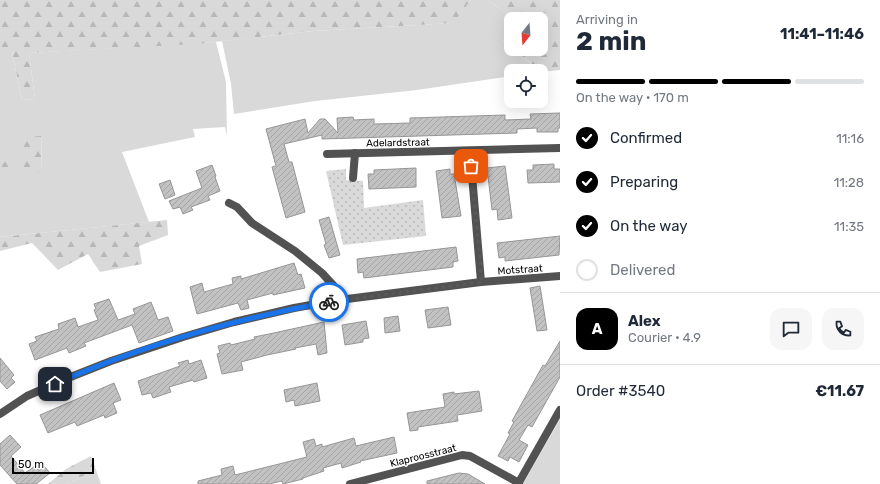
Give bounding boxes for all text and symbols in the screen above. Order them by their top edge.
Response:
north arrow [504,12,548,56]
map controls [504,12,548,108]
text: Arriving in [576,12,638,27]
text: 11:41–11:46 [780,25,864,43]
text: 2 min [576,26,646,57]
button: locate [504,64,548,108]
text: On the way · 170 m [576,90,689,105]
icon: check [576,127,598,149]
text: Confirmed [610,129,682,147]
text: 11:16 [836,131,864,146]
street label: Adelardstraat [366,136,430,150]
pin [454,149,488,183]
icon: bag [460,155,482,177]
icon: check [576,171,598,193]
text: Preparing [610,173,678,191]
text: 11:28 [834,175,864,190]
icon: check [576,215,598,237]
text: On the way [610,217,688,235]
text: 11:35 [834,219,864,234]
text: Delivered [610,261,675,279]
street label: Motstraat [497,262,543,278]
courier [309,282,349,322]
icon: bike [318,291,340,313]
button: chat [770,308,812,350]
button: phone [822,308,864,350]
text: Alex [628,312,661,330]
text: A [592,320,602,338]
text: Courier · 4.9 [628,330,701,345]
pin [38,367,72,401]
icon: home [44,373,66,395]
text: Order #3540 [576,382,665,400]
text: €11.67 [815,382,864,400]
street label: Klaproosstraat [389,442,458,470]
scale bar [12,456,94,475]
text: 50 m [18,458,44,471]

